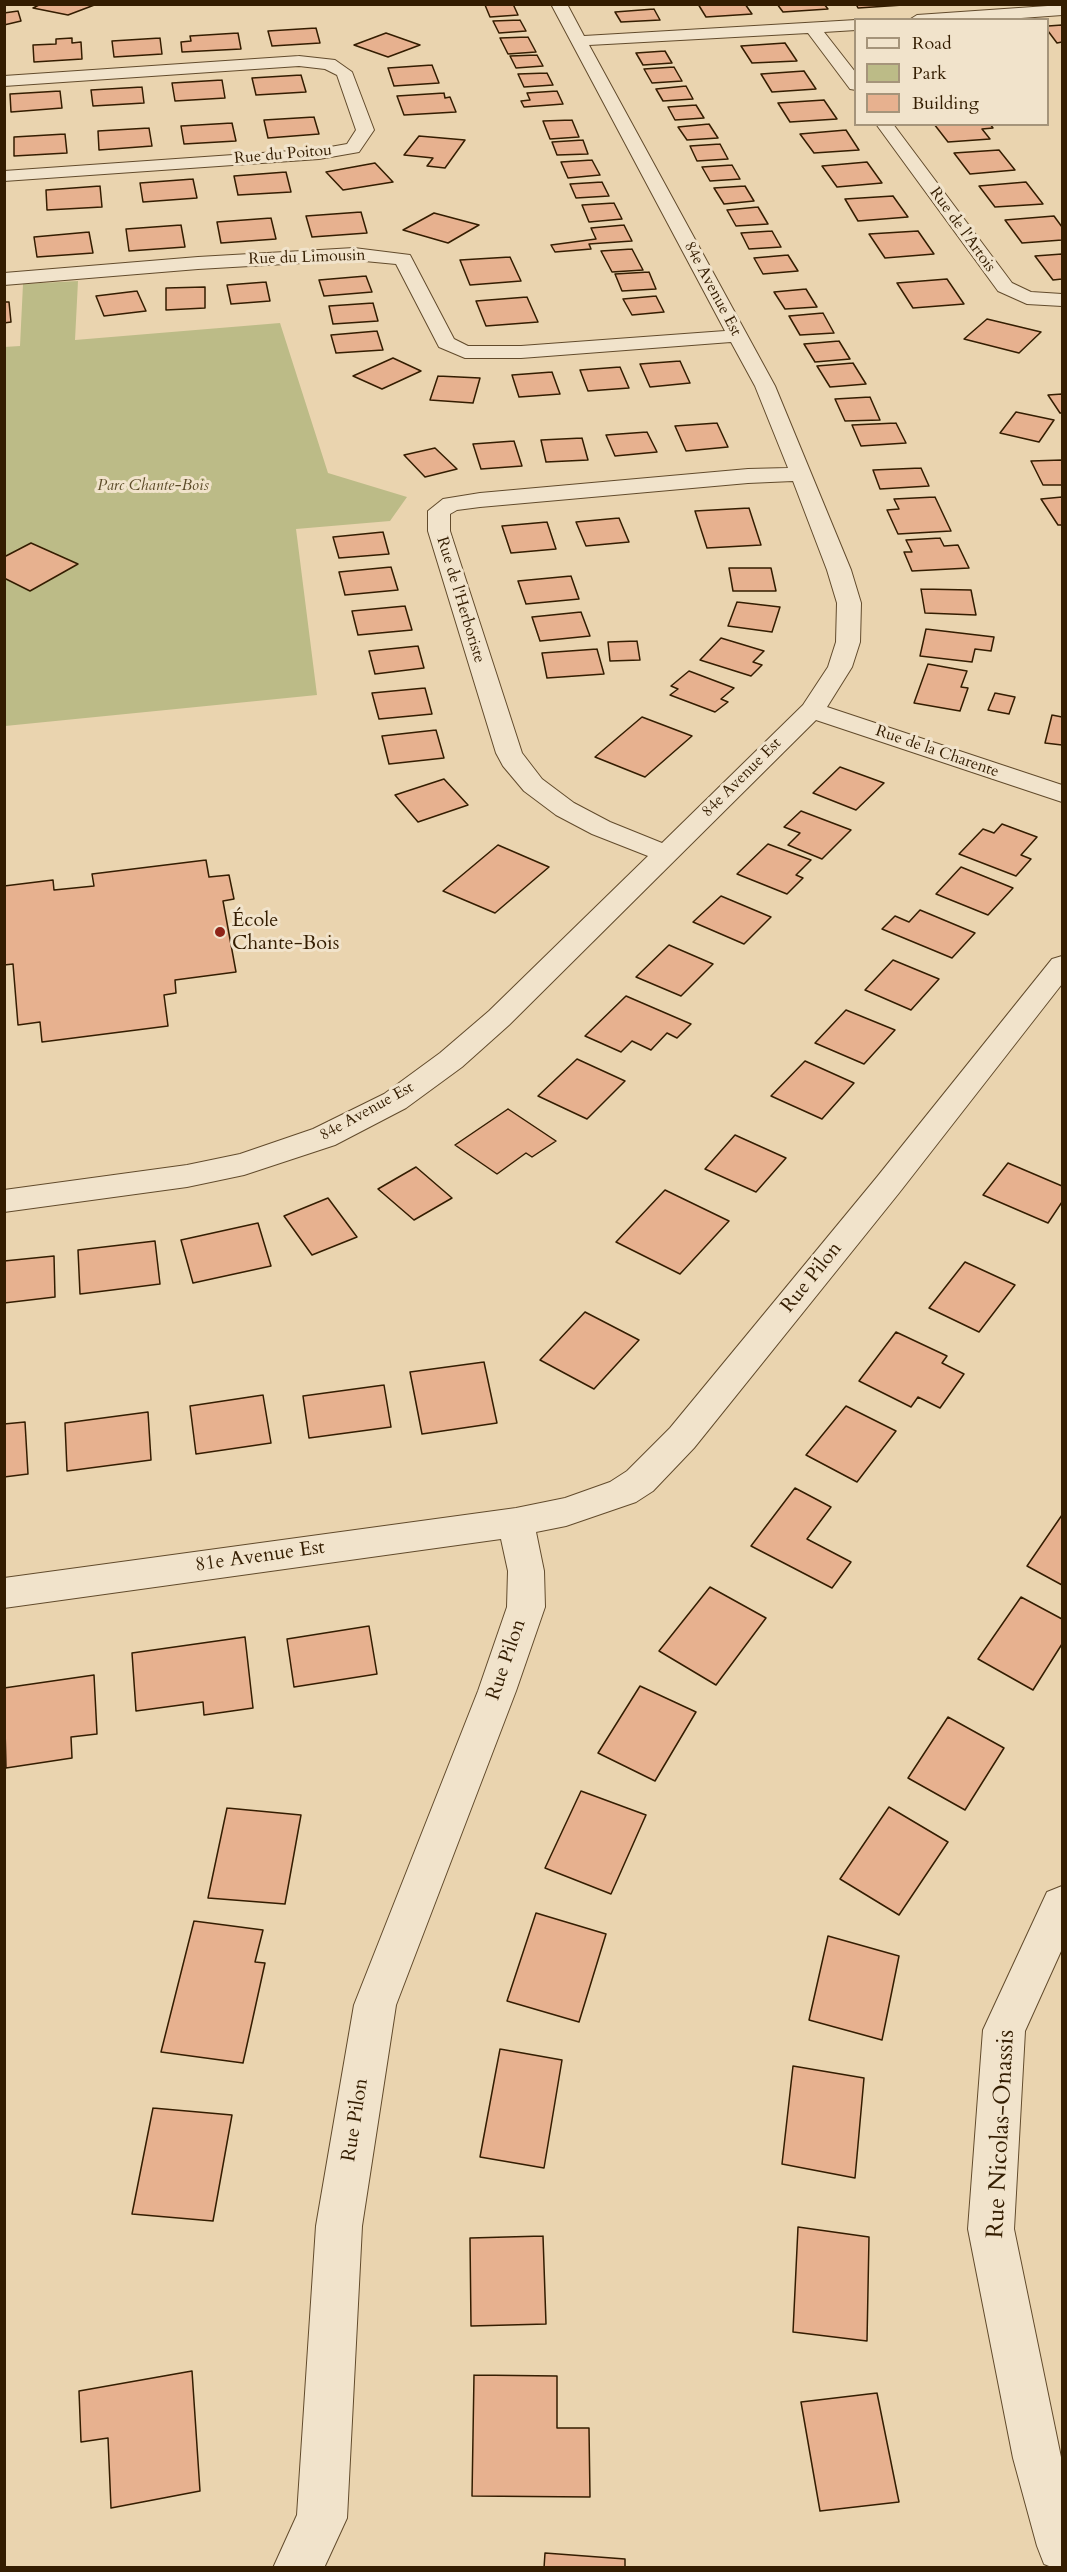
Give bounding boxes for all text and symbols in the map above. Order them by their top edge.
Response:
legend [854,18,1049,126]
text: Road [912,31,952,56]
text: Park [912,61,947,86]
text: Building [912,91,979,116]
street label: Rue du Poitou [233,141,333,169]
street label: Rue de l'Artois [925,184,999,276]
street label: 84e Avenue Est [679,238,745,340]
street label: Rue du Limousin [248,246,366,270]
park label: Parc Chante-Bois [97,476,209,496]
street label: Rue de l'Herboriste [432,535,488,665]
street label: Rue de la Charente [873,722,1001,782]
street label: 84e Avenue Est [698,734,786,822]
place label: École Chante-Bois [232,909,339,956]
marker: École Chante-Bois [213,925,227,939]
street label: 84e Avenue Est [317,1078,417,1146]
street label: Rue Pilon [776,1238,848,1318]
street label: 81e Avenue Est [194,1536,326,1578]
street label: Rue Pilon [482,1616,532,1704]
street label: Rue Nicolas-Onassis [982,2029,1022,2239]
street label: Rue Pilon [338,2077,374,2163]

